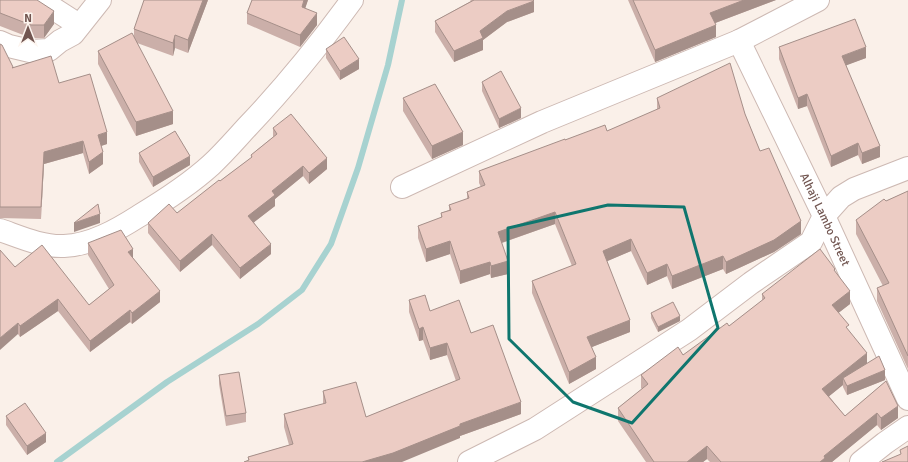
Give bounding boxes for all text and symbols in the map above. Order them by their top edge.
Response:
north arrow [8,8,48,48]
text: N [24,12,32,25]
street label: Alhaji Lambo Street [797,170,853,268]

